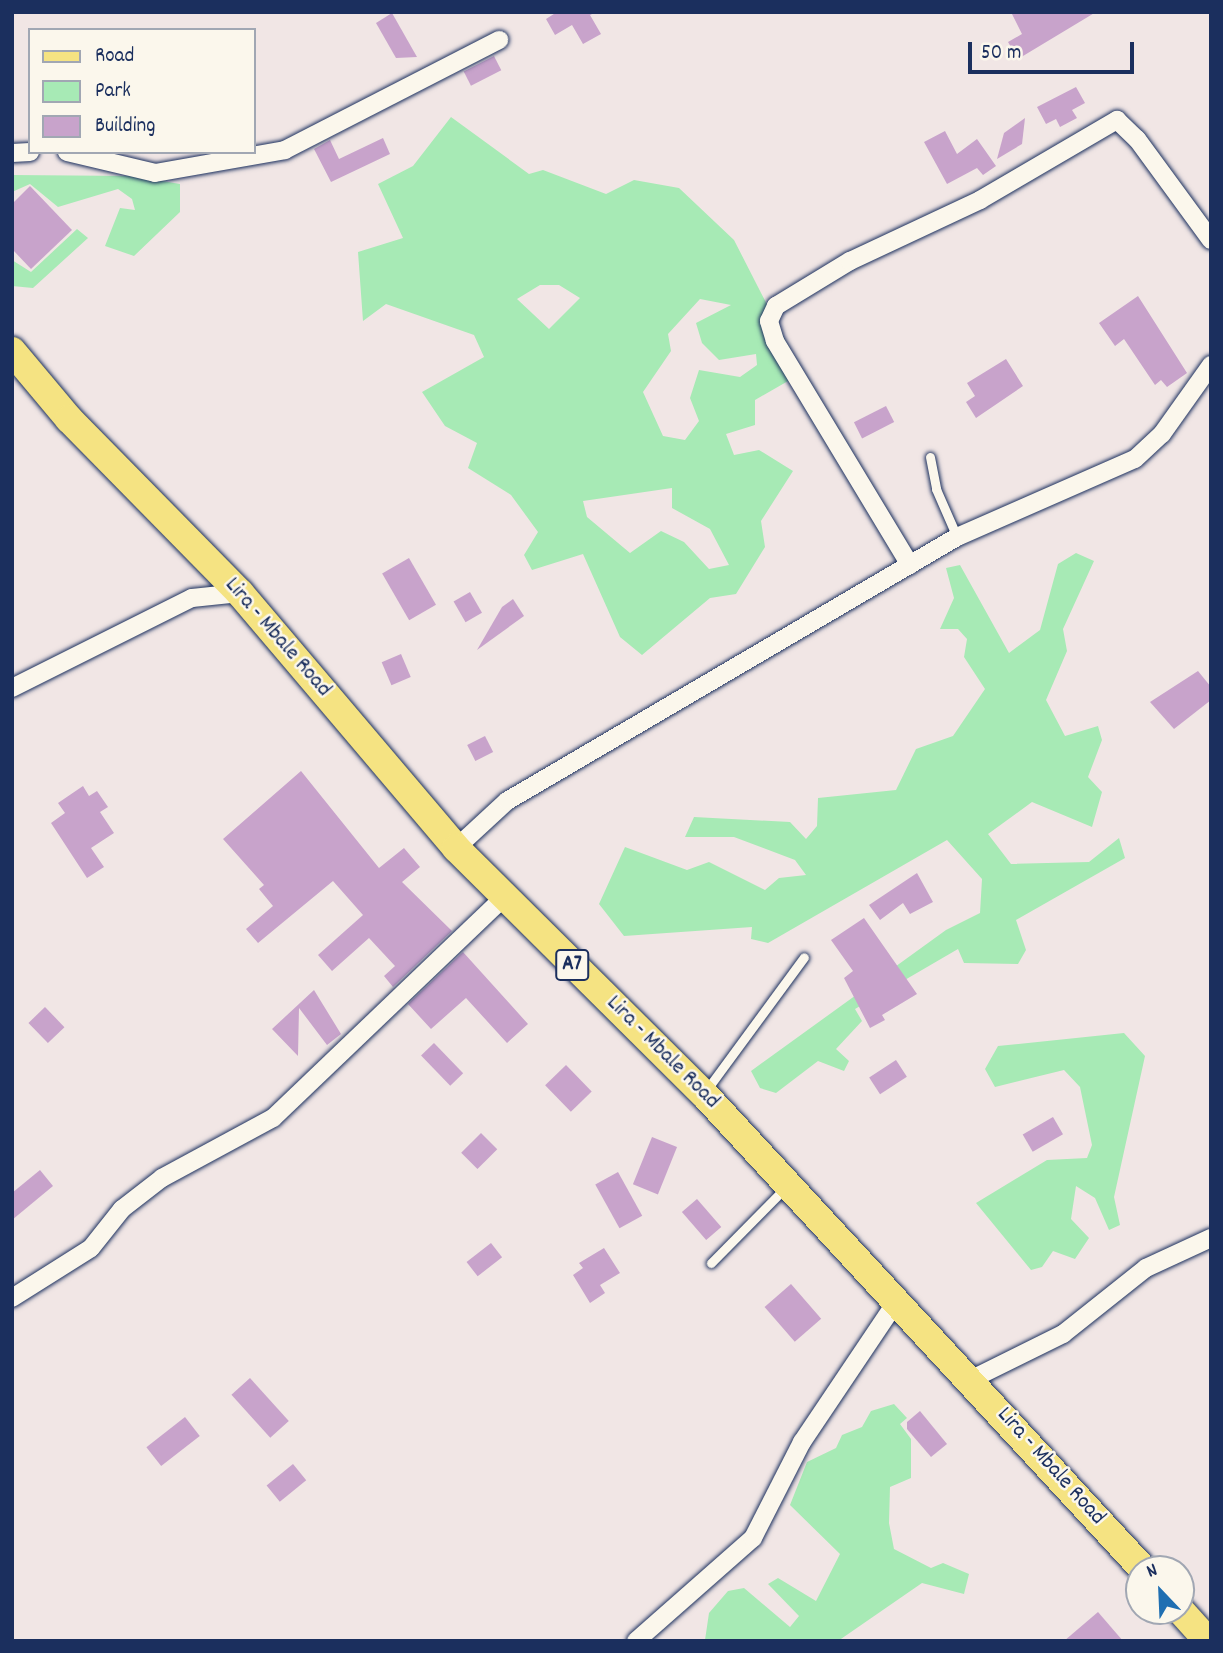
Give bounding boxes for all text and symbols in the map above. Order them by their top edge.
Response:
legend [28,28,256,154]
scale bar [971,28,1137,72]
text: 50 m [981,39,1021,69]
text: Road [95,42,134,72]
text: Park [95,77,131,107]
text: Building [95,112,155,142]
street label: Lira - Mbale Road [218,573,336,703]
road number: A7 [554,948,590,982]
street label: Lira - Mbale Road [599,990,725,1116]
street label: Lira - Mbale Road [990,1402,1110,1532]
north arrow [1125,1555,1195,1625]
text: N [1143,1558,1162,1586]

